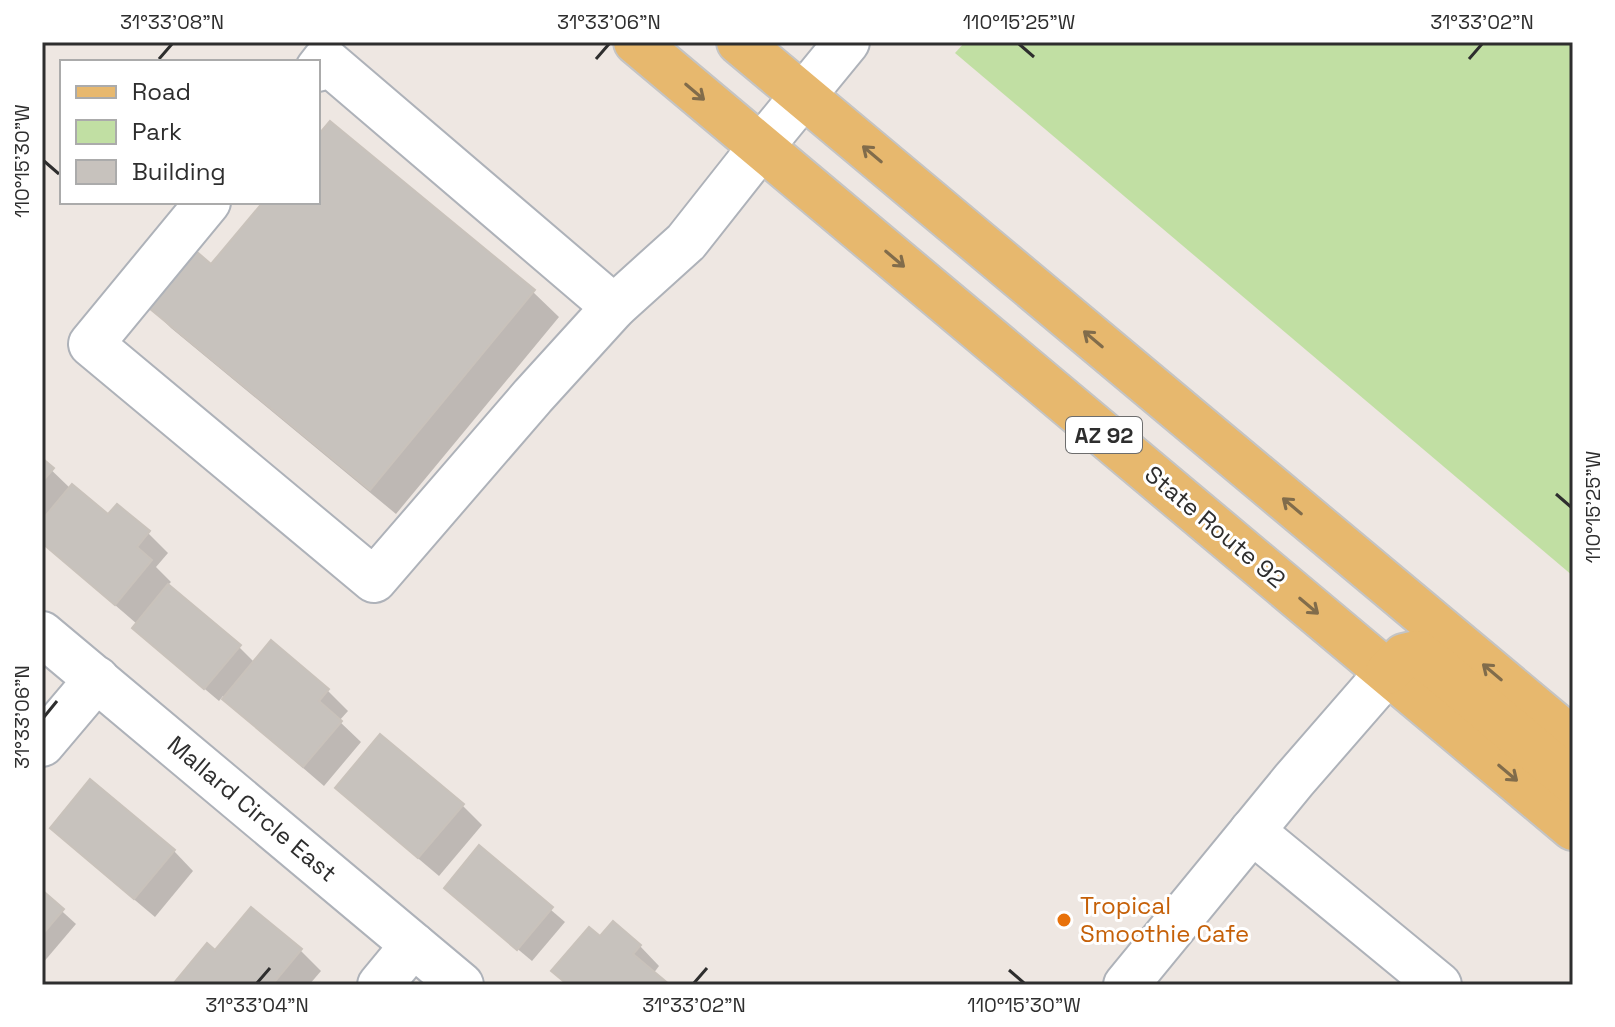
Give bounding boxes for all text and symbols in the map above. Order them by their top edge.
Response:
text: 31°33'08"N [120,9,224,35]
text: 31°33'06"N [557,9,661,35]
text: 110°15'25"W [963,9,1075,35]
text: 31°33'02"N [1430,9,1534,35]
legend [60,60,320,204]
text: Road [132,76,191,107]
one-way arrow [685,83,705,101]
text: 110°15'30"W [9,104,35,218]
text: Park [132,116,182,147]
one-way arrow [862,145,883,163]
text: Building [132,156,226,187]
one-way arrow [884,250,905,268]
one-way arrow [1083,330,1103,348]
road number: AZ 92 [1066,417,1142,453]
text: 110°15'25"W [1580,451,1606,563]
street label: State Route 92 [1139,459,1292,595]
one-way arrow [1282,497,1303,515]
one-way arrow [1298,597,1318,615]
one-way arrow [1482,663,1502,681]
text: 31°33'06"N [9,665,35,769]
street label: Mallard Circle East [161,729,343,888]
one-way arrow [1497,764,1518,782]
place label: Tropical Smoothie Cafe [1080,890,1249,949]
marker: Tropical Smoothie Cafe [1055,911,1073,929]
text: 31°33'04"N [205,992,309,1018]
text: 31°33'02"N [642,992,746,1018]
text: 110°15'30"W [967,992,1081,1018]

